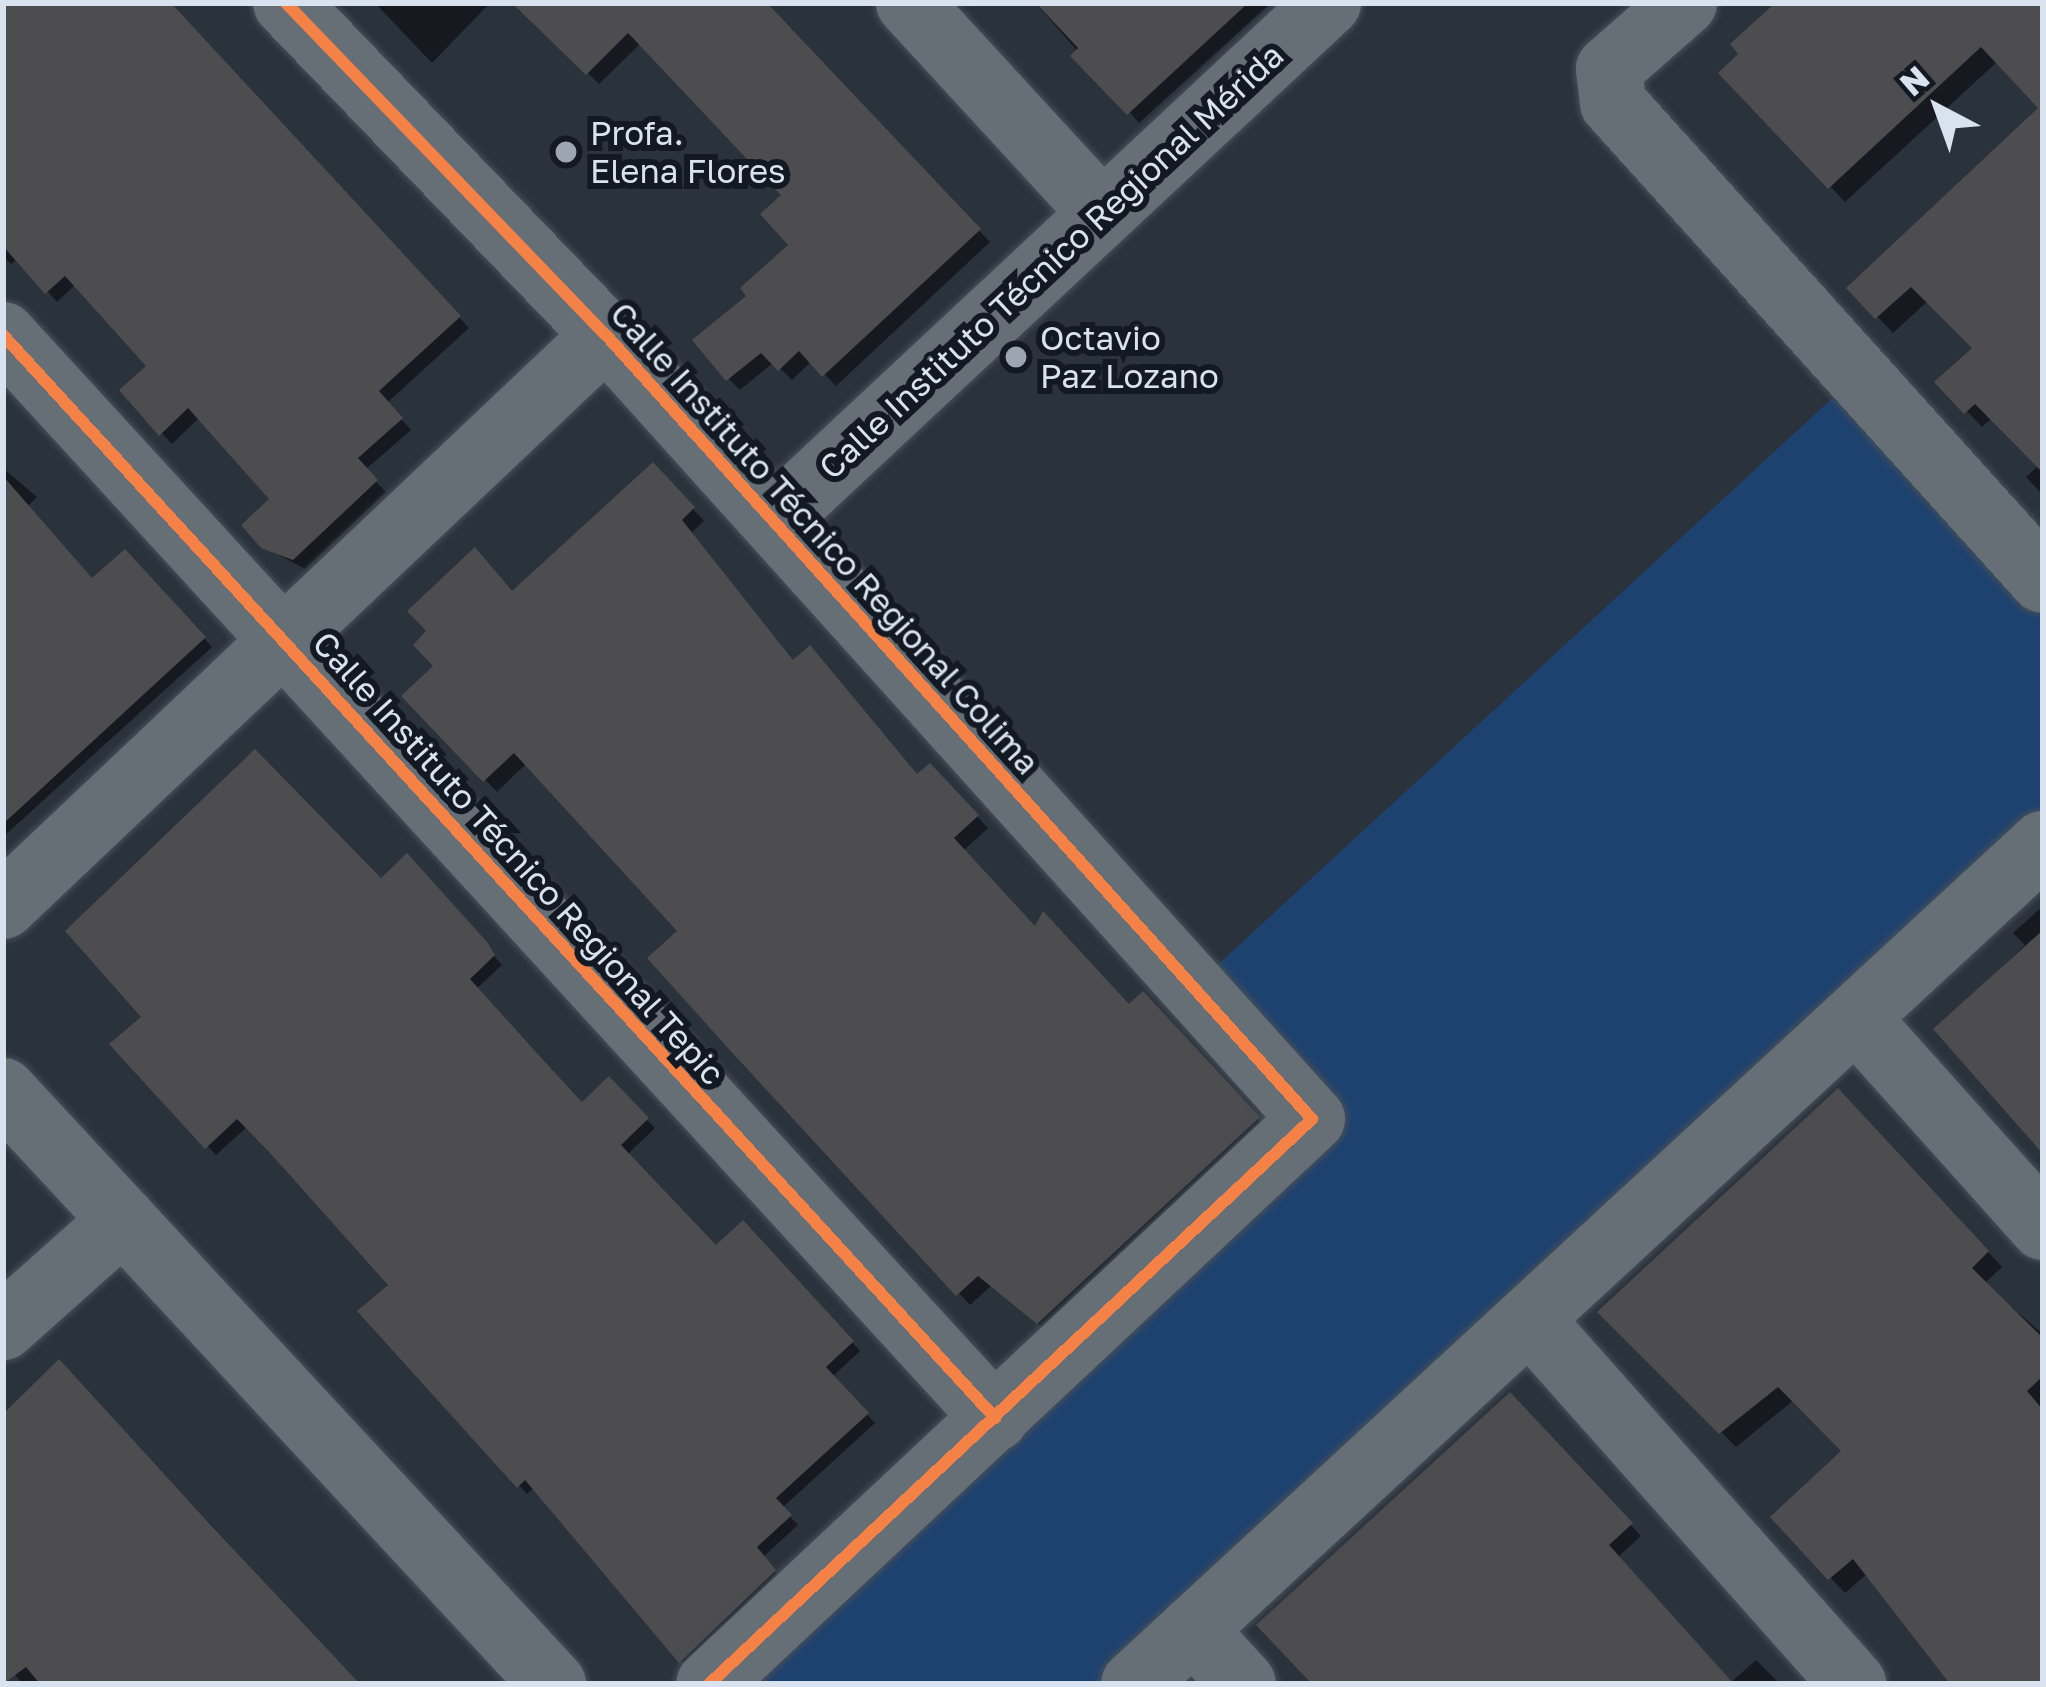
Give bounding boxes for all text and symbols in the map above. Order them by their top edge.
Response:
street label: Calle Instituto Técnico Regional Mérida [811,35,1291,487]
north arrow [1878,48,1998,168]
text: N [1892,58,1936,103]
place label: Profa. Elena Flores [590,113,786,191]
marker: Profa. Elena Flores [553,139,579,165]
street label: Calle Instituto Técnico Regional Colima [602,294,1048,782]
place label: Octavio Paz Lozano [1040,318,1219,396]
marker: Octavio Paz Lozano [1003,344,1029,370]
street label: Calle Instituto Técnico Regional Tepic [305,624,733,1092]

